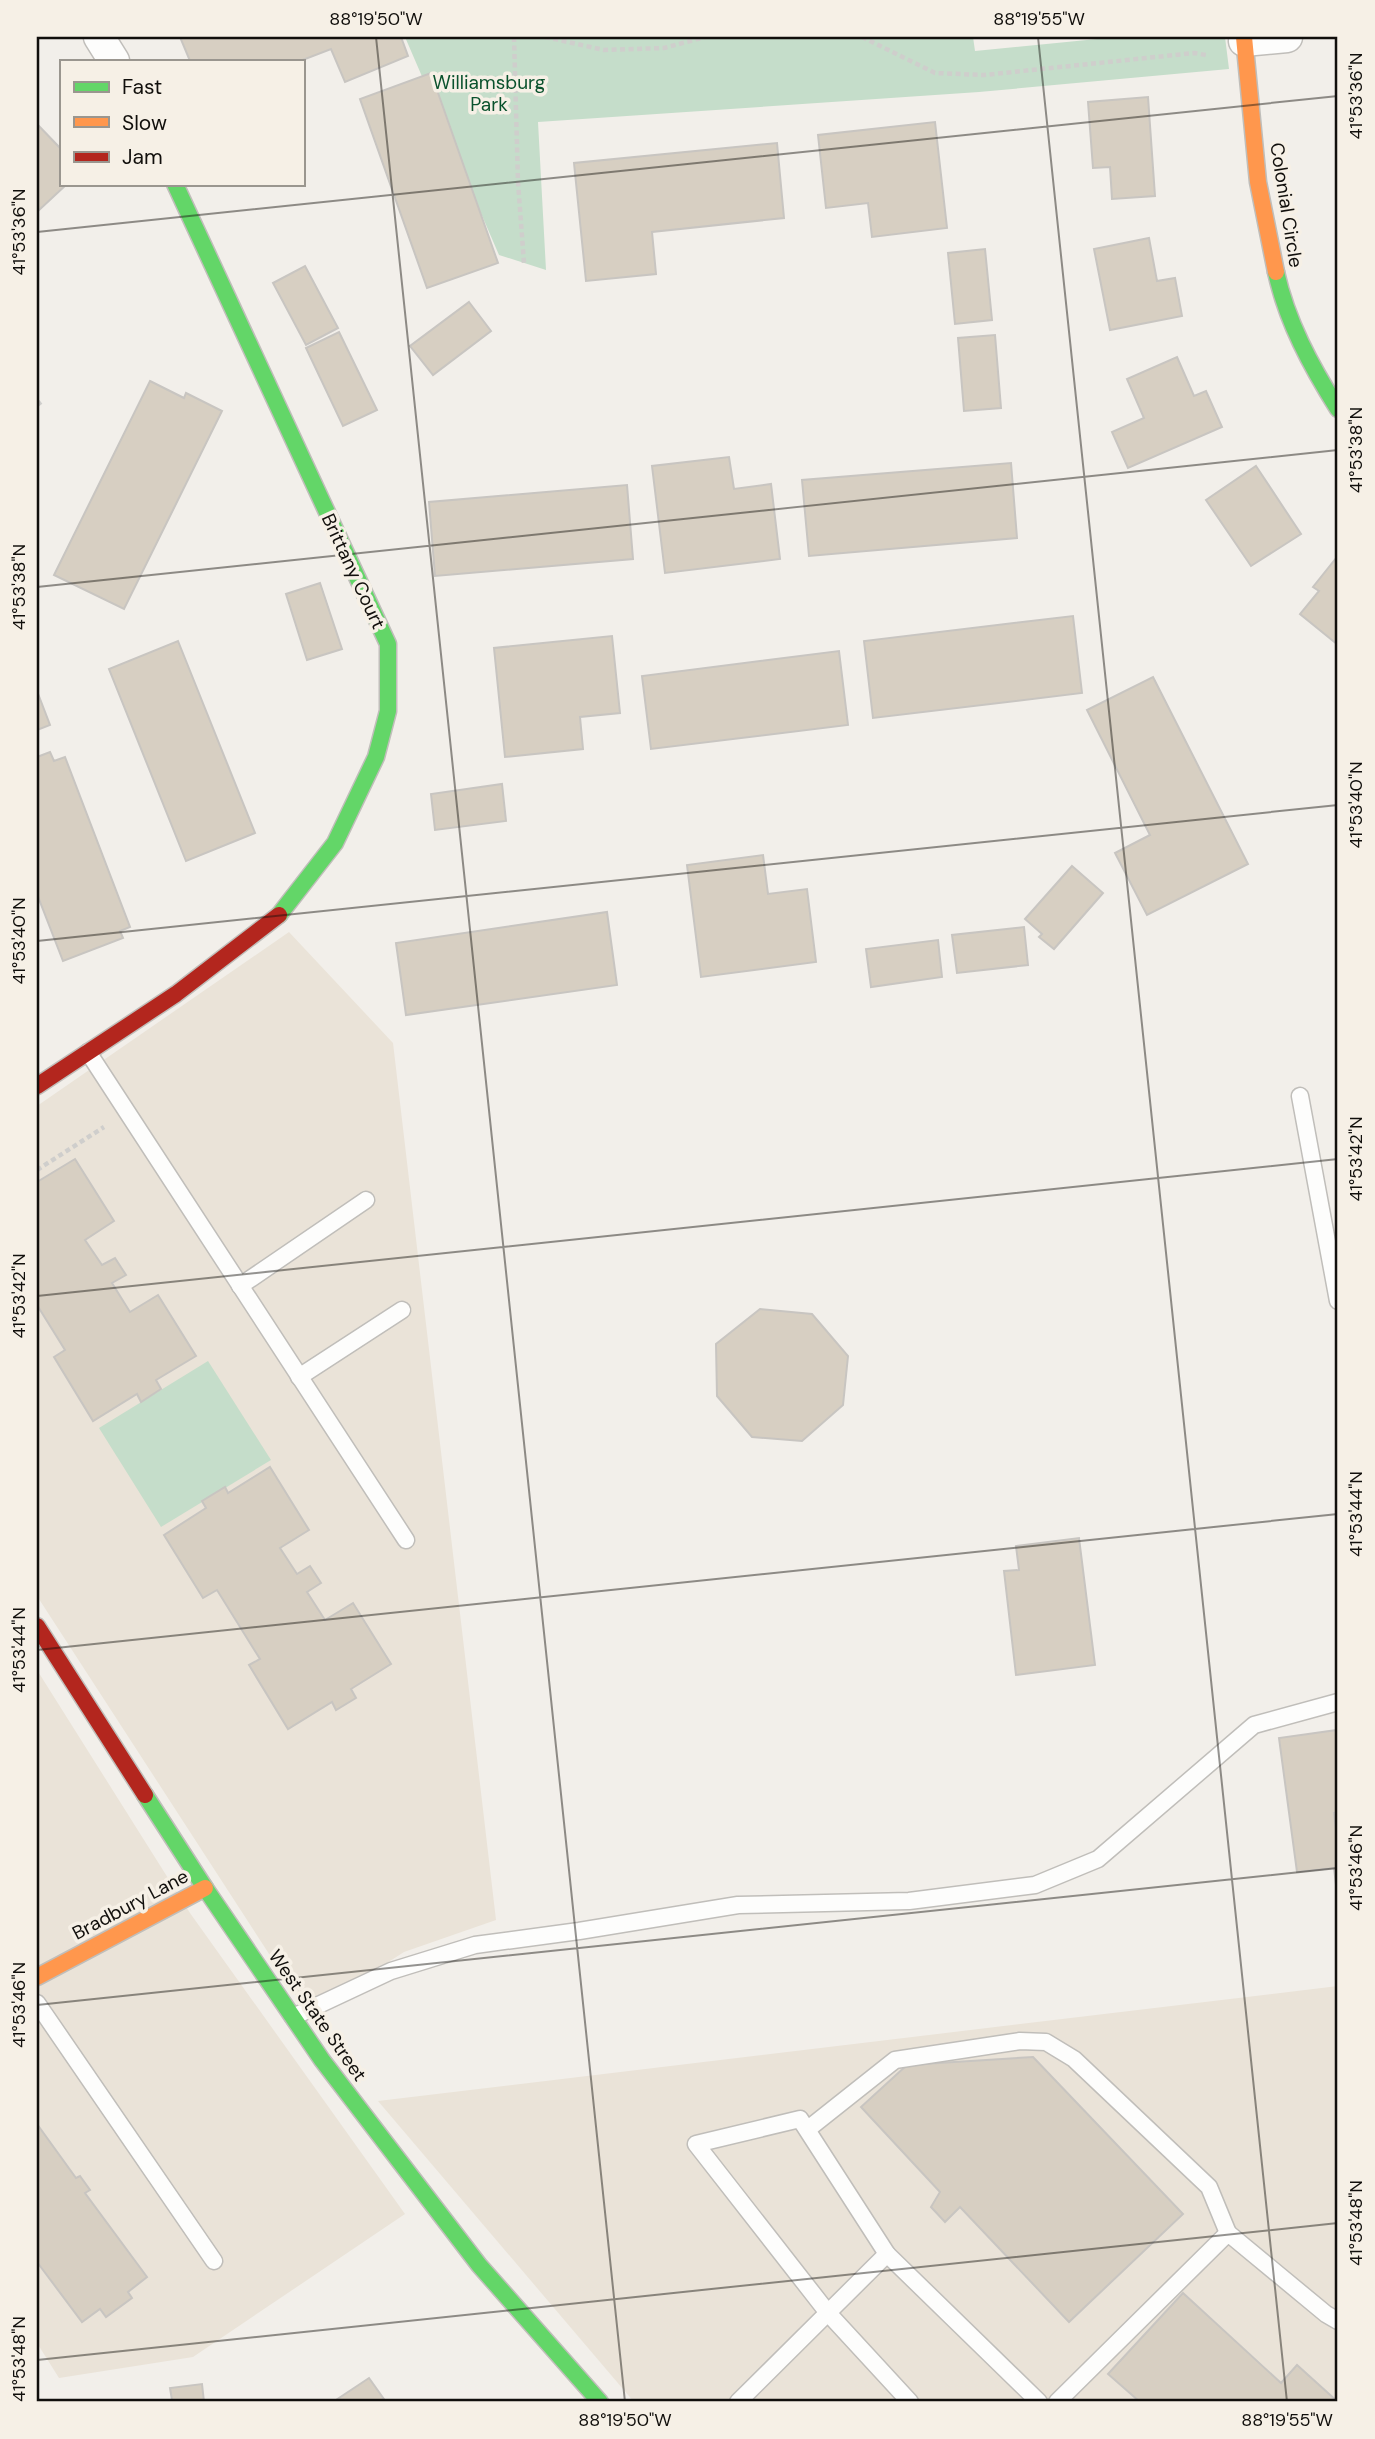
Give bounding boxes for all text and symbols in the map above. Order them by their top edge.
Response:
text: 88°19'50"W [329,7,423,31]
text: 88°19'55"W [993,7,1085,31]
text: 41°53'36"N [1344,53,1368,139]
legend [60,60,304,186]
park label: Williamsburg Park [433,70,546,117]
text: Fast [122,73,162,101]
text: Slow [122,109,167,137]
street label: Colonial Circle [1264,141,1309,269]
text: Jam [122,143,163,171]
text: 41°53'36"N [7,189,31,275]
text: 41°53'38"N [1344,407,1368,493]
street label: Brittany Court [316,509,391,633]
text: 41°53'38"N [7,544,31,630]
text: 41°53'40"N [1344,761,1368,849]
text: 41°53'40"N [7,897,31,985]
text: 41°53'42"N [1344,1116,1368,1202]
text: 41°53'42"N [7,1253,31,1339]
text: 41°53'44"N [1344,1471,1368,1557]
text: 41°53'44"N [7,1607,31,1693]
text: 41°53'46"N [1344,1825,1368,1911]
street label: Bradbury Lane [68,1863,193,1946]
street label: West State Street [263,1945,372,2086]
text: 41°53'46"N [7,1962,31,2048]
text: 41°53'48"N [1344,2180,1368,2266]
text: 41°53'48"N [7,2316,31,2402]
text: 88°19'50"W [578,2408,672,2432]
text: 88°19'55"W [1241,2408,1333,2432]

